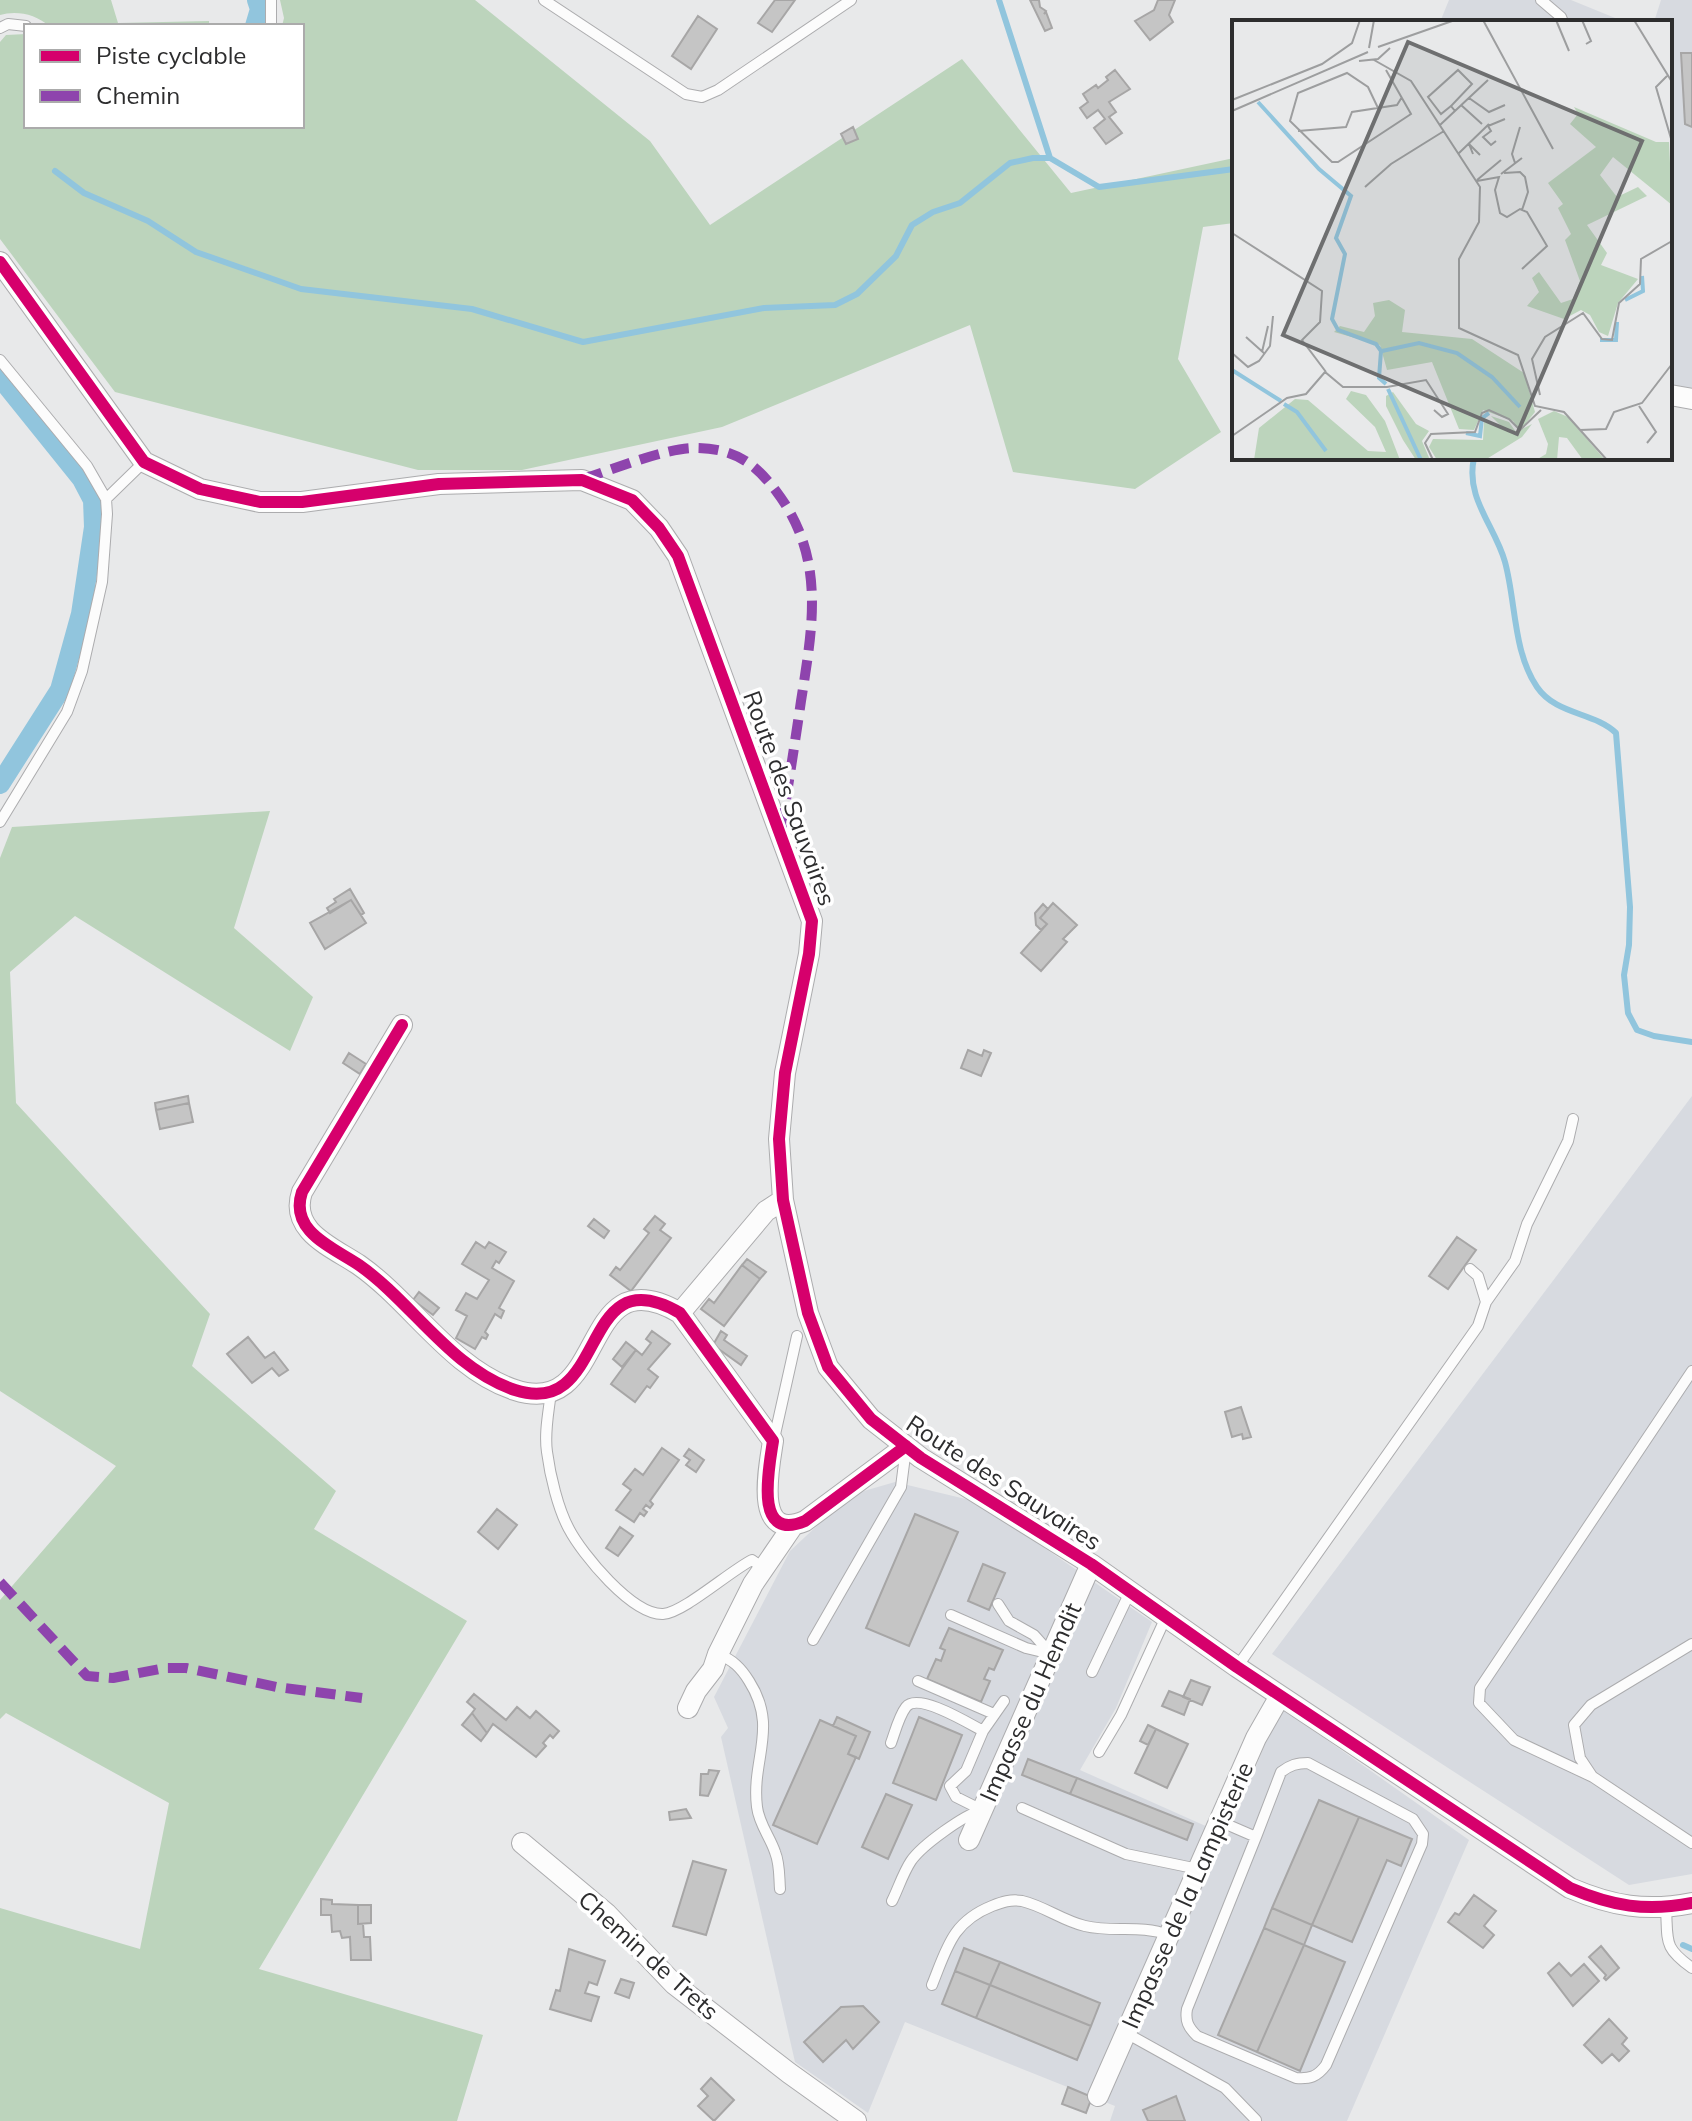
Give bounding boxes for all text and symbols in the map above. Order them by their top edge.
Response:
inset map [1232,20,1672,460]
legend [24,24,304,128]
text: Piste cyclable [96,40,246,70]
text: Chemin [96,80,180,110]
street label: Route des Sauvaires [737,686,843,910]
street label: Route des Sauvaires [901,1408,1107,1556]
street label: Impasse du Hemdit [973,1598,1087,1806]
street label: Impasse de la Lampisterie [1115,1757,1259,2033]
street label: Chemin de Trets [572,1884,726,2026]

